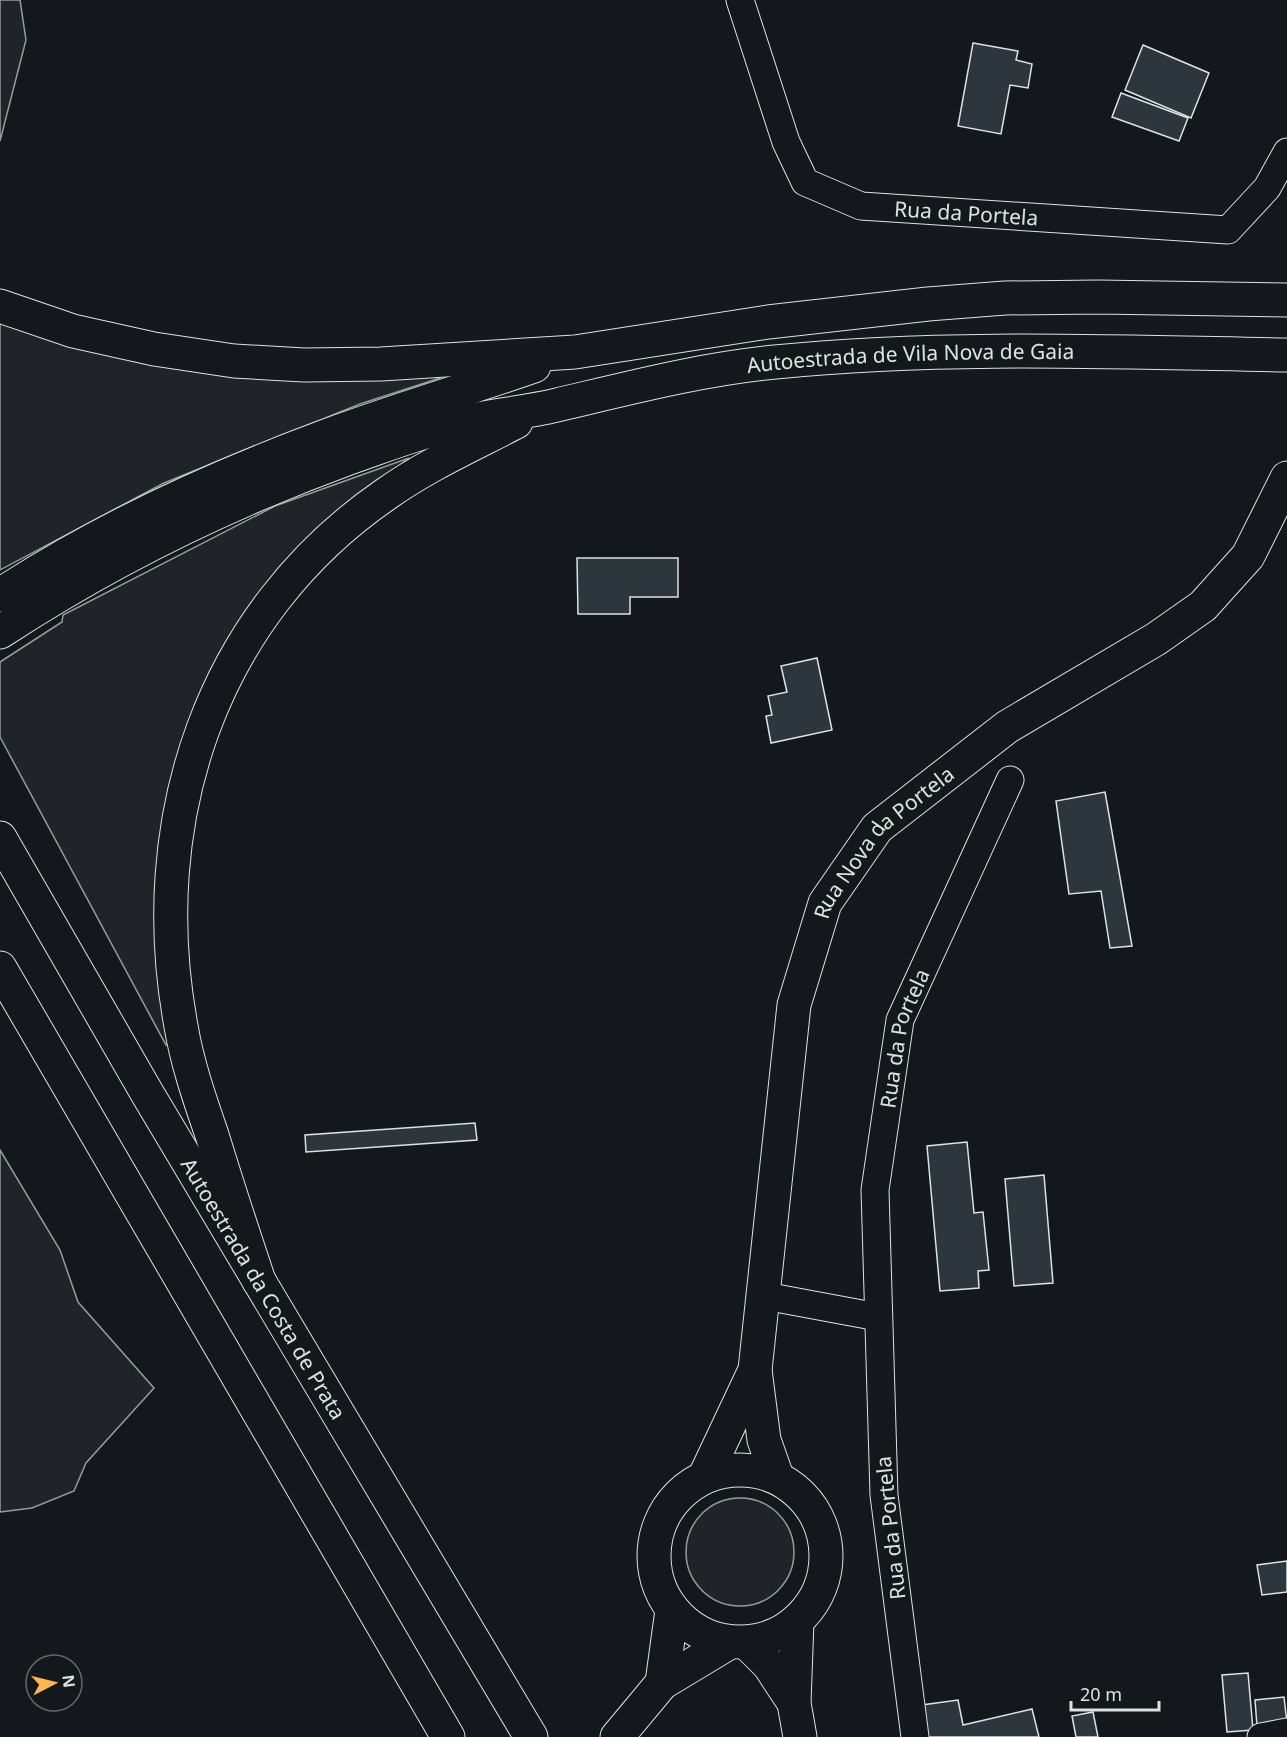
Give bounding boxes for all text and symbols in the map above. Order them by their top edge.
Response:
street label: Rua da Portela [893,194,1039,232]
street label: Autoestrada de Vila Nova de Gaia [745,337,1074,379]
street label: Rua Nova da Portela [807,760,959,922]
street label: Rua da Portela [873,964,936,1110]
street label: Autoestrada da Costa de Prata [175,1153,352,1425]
street label: Rua da Portela [869,1455,911,1601]
north arrow [24,1653,84,1713]
text: N [57,1673,81,1689]
scale bar [1071,1674,1160,1712]
text: 20 m [1080,1682,1122,1706]

